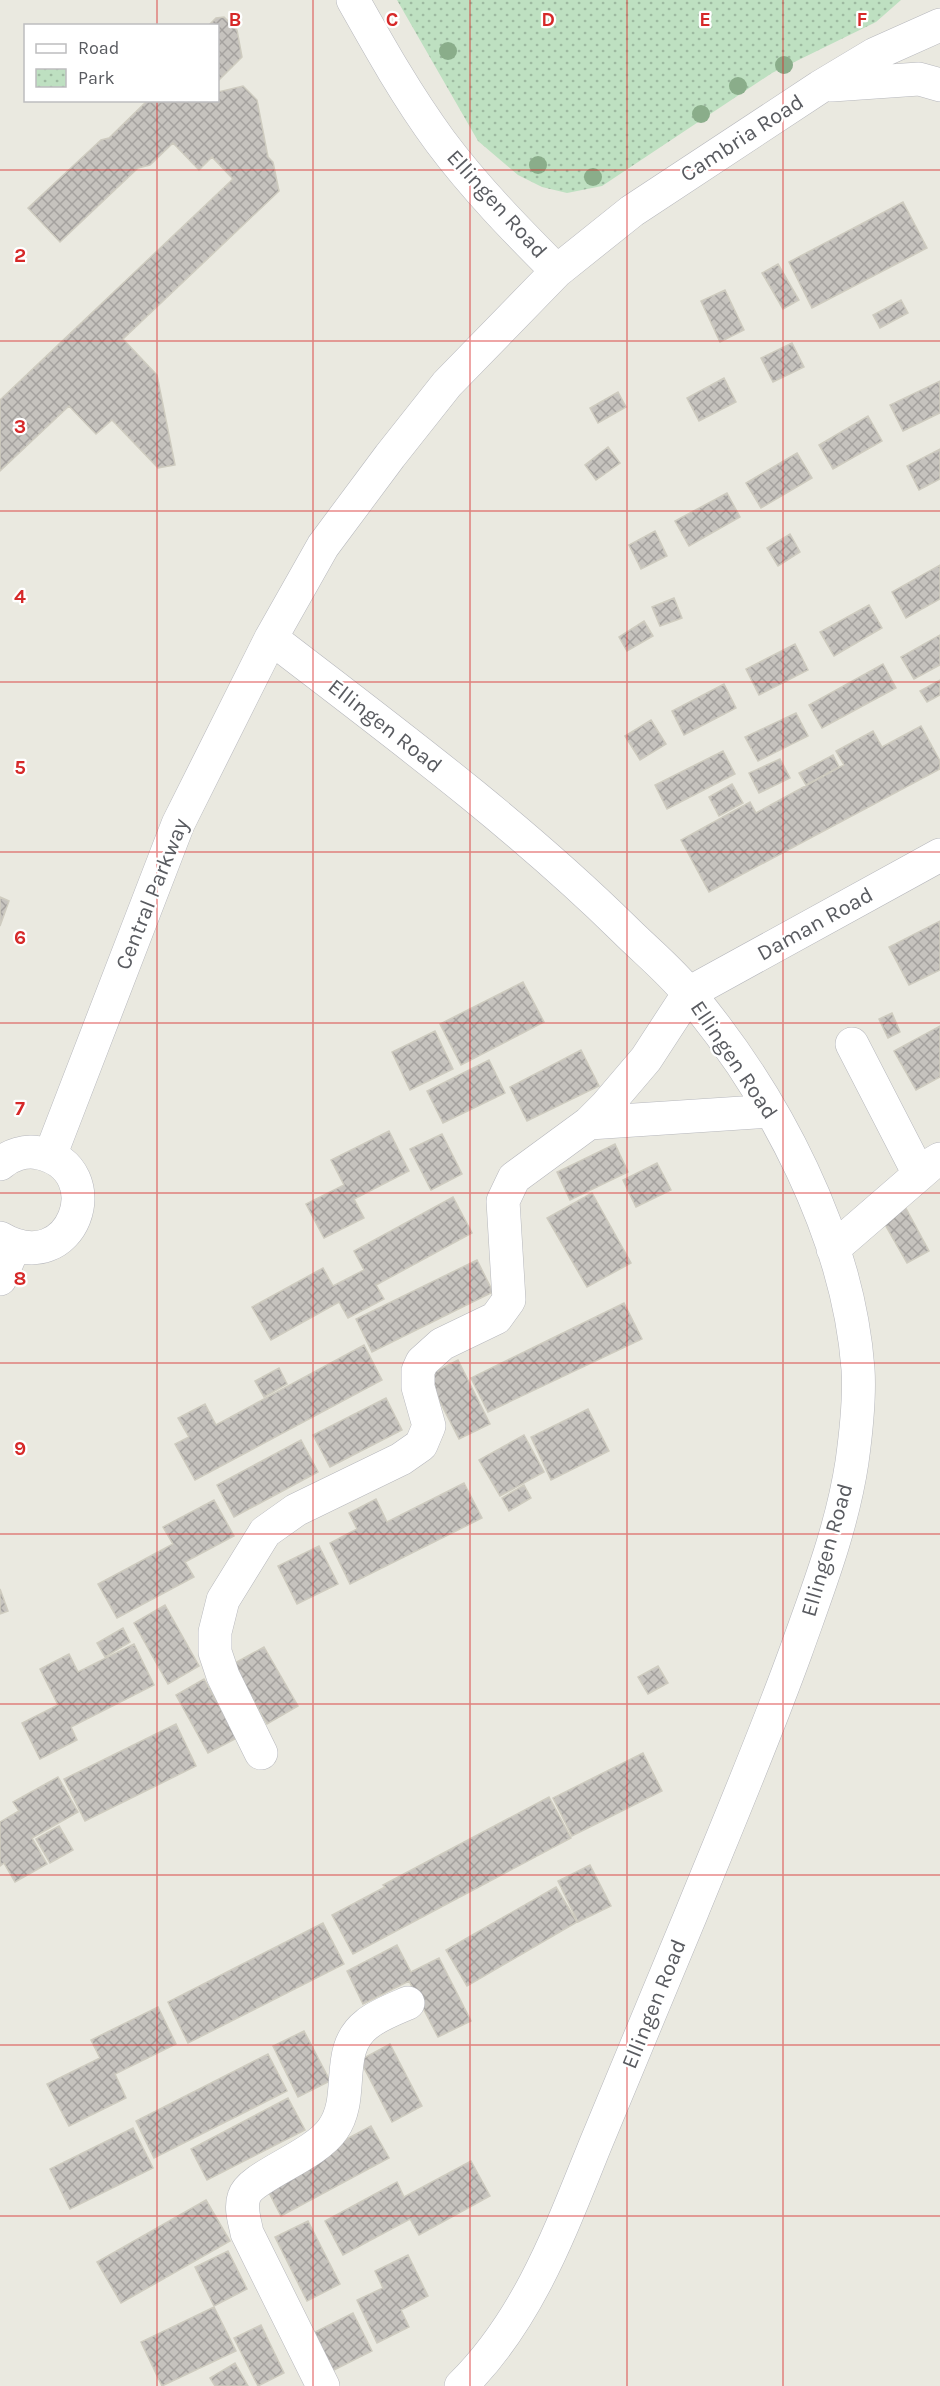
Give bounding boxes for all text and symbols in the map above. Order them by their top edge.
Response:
text: B [229,8,241,31]
text: C [386,8,398,31]
text: D [541,8,555,31]
text: E [699,8,711,31]
text: F [857,8,868,31]
legend [24,24,219,102]
text: Road [78,37,119,59]
text: Park [78,67,115,89]
street label: Cambria Road [675,89,809,187]
street label: Ellingen Road [441,144,553,264]
text: 2 [14,244,26,267]
text: 3 [14,415,26,438]
text: 4 [14,585,26,608]
street label: Ellingen Road [323,673,447,779]
text: 5 [14,756,26,779]
street label: Central Parkway [110,815,194,973]
street label: Daman Road [753,881,877,967]
text: 6 [14,926,26,949]
street label: Ellingen Road [685,996,783,1124]
text: 7 [15,1097,25,1120]
text: 8 [14,1267,26,1290]
text: 9 [14,1437,26,1460]
street label: Ellingen Road [796,1480,858,1620]
street label: Ellingen Road [616,1935,692,2073]

